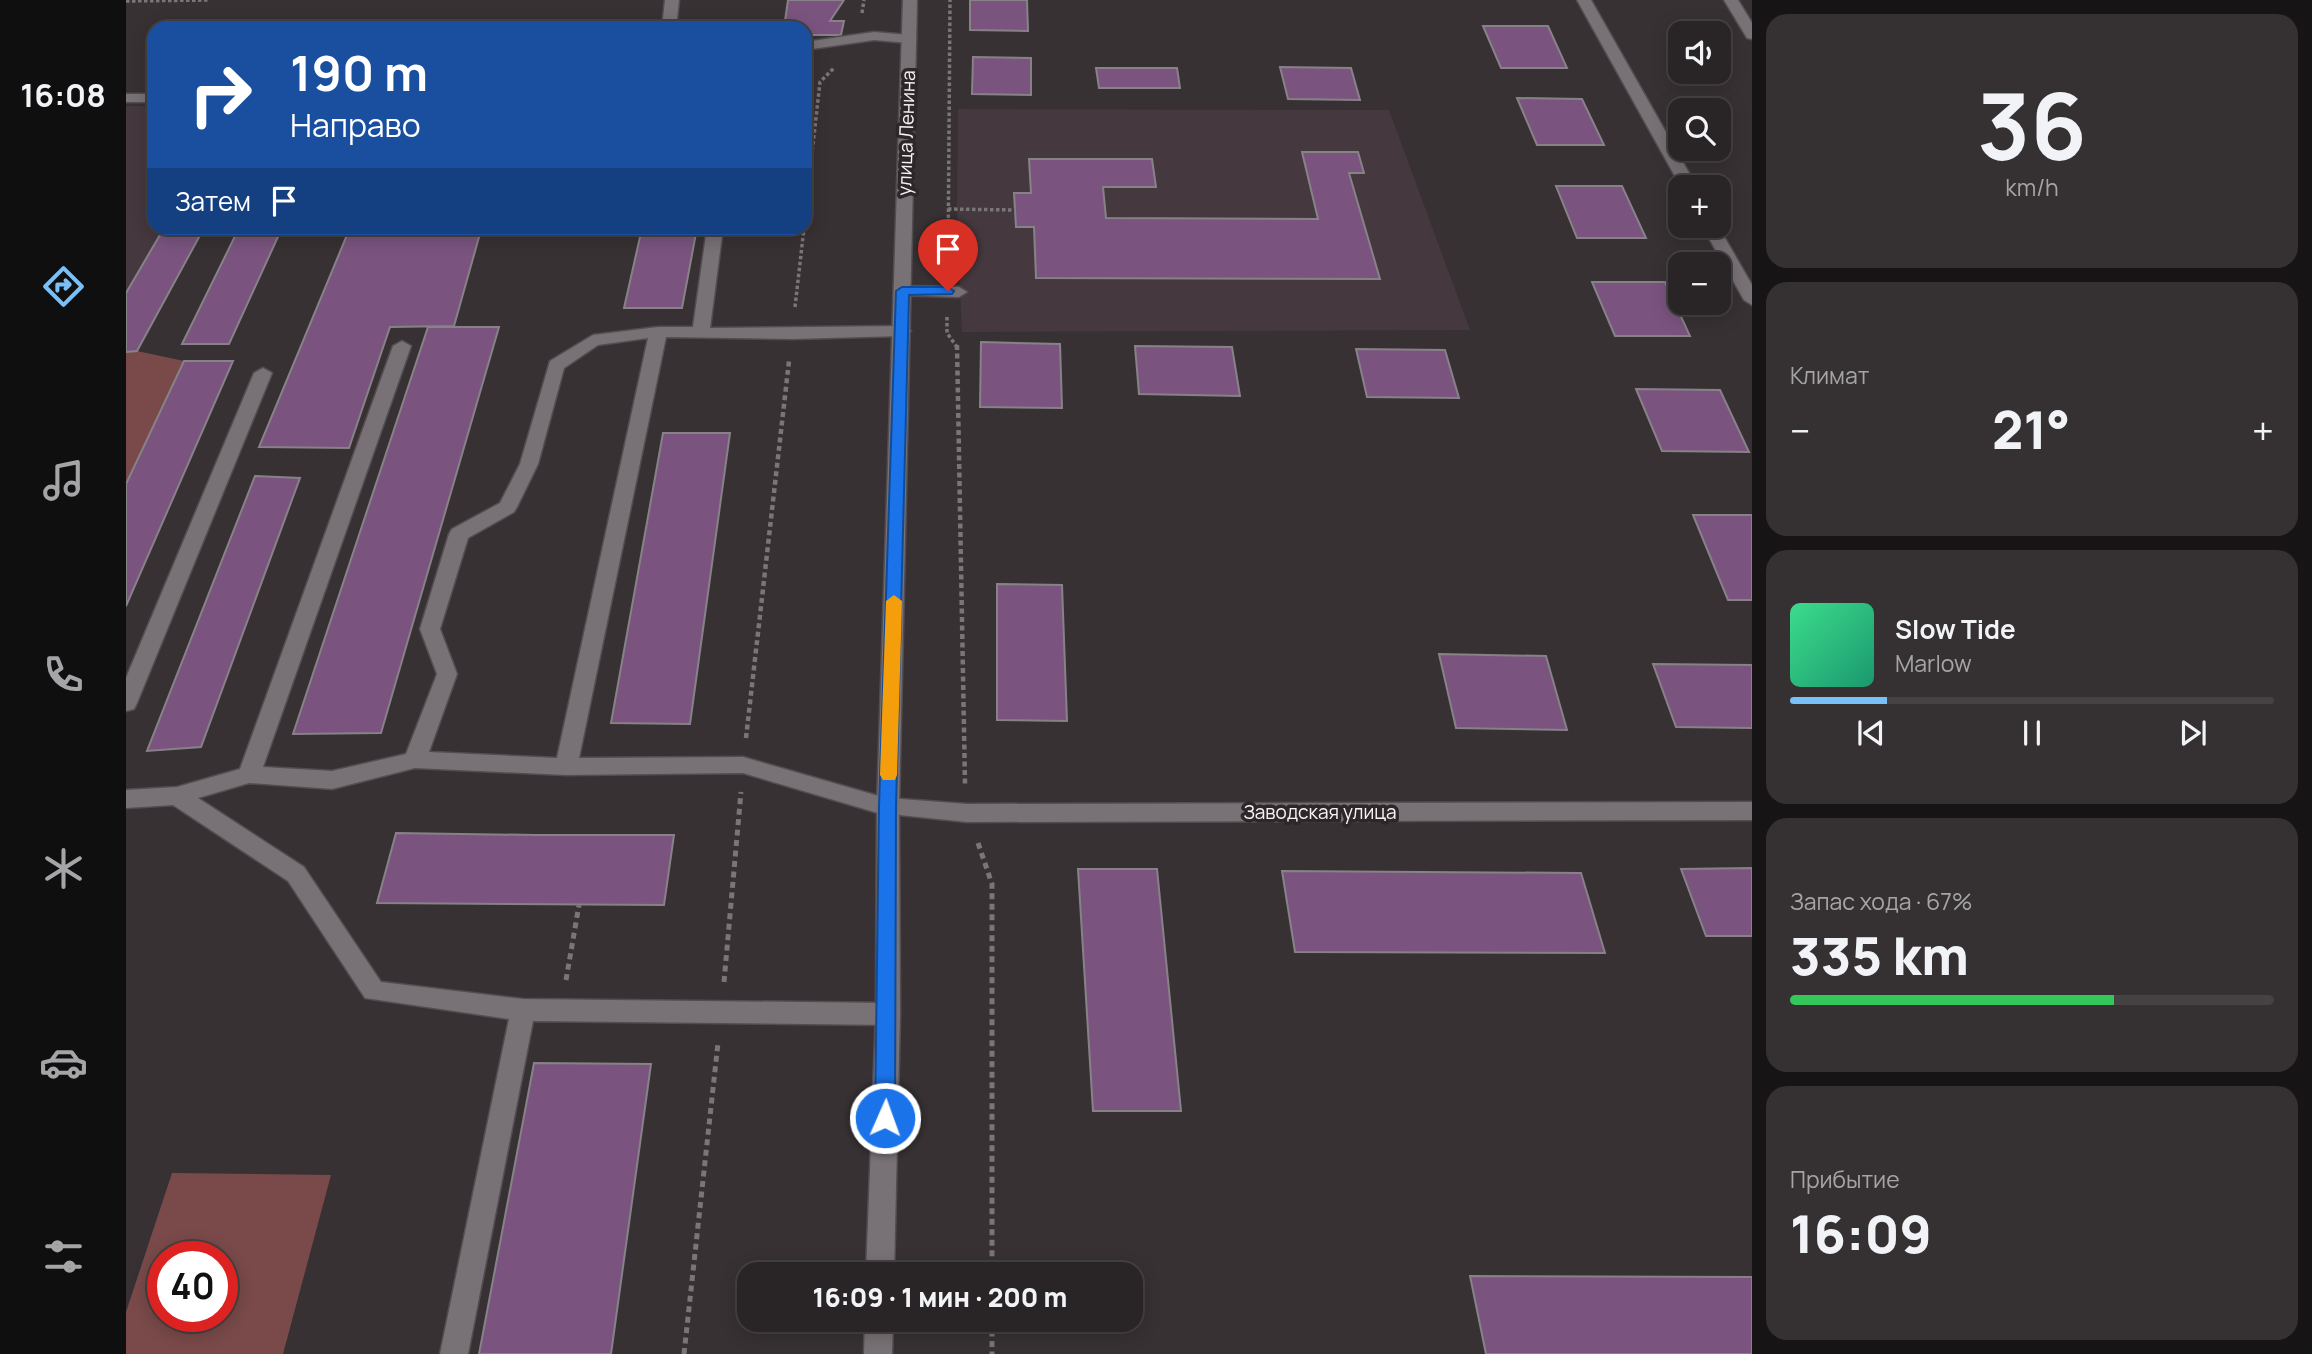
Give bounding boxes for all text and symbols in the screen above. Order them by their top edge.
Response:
map controls [1668,21,1731,315]
button: sound [1668,21,1731,84]
text: 190 m [290,39,428,106]
icon: right [175,49,266,140]
text: 36 [1977,63,2087,187]
street label: улица Ленина [891,70,921,196]
text: 16:08 [20,73,106,117]
button: search [1668,98,1731,161]
text: Направо [290,103,421,147]
text: km/h [2005,171,2059,203]
button: + [1668,175,1731,238]
icon: arrive [265,182,303,220]
text: Затем [175,183,251,219]
pin [918,219,978,291]
icon: arrive [929,230,967,268]
button: − [1668,252,1731,315]
icon: directions [39,262,88,311]
text: Климат [1790,359,1869,391]
text: 21° [1992,394,2071,465]
text: − [1790,404,1811,456]
text: + [2252,404,2274,456]
icon: music [39,456,88,505]
text: Slow Tide [1895,611,2016,647]
text: Marlow [1895,647,1972,679]
icon: phone [39,650,88,699]
icon: previous [1852,714,1890,752]
icon: pause [2013,714,2051,752]
icon: next [2174,714,2212,752]
street label: Заводская улица [1243,799,1397,825]
icon: climate [39,844,88,893]
text: Запас хода · 67% [1790,885,1972,917]
text: 335 km [1790,920,1969,991]
icon: car [39,1038,88,1087]
position arrow [848,1081,922,1155]
text: Прибытие [1790,1163,1900,1195]
text: 16:09 [1790,1198,1932,1269]
icon: filters [39,1232,88,1281]
speed limit sign: 40 [147,1241,238,1332]
text: 16:09 · 1 мин · 200 m [813,1279,1067,1315]

